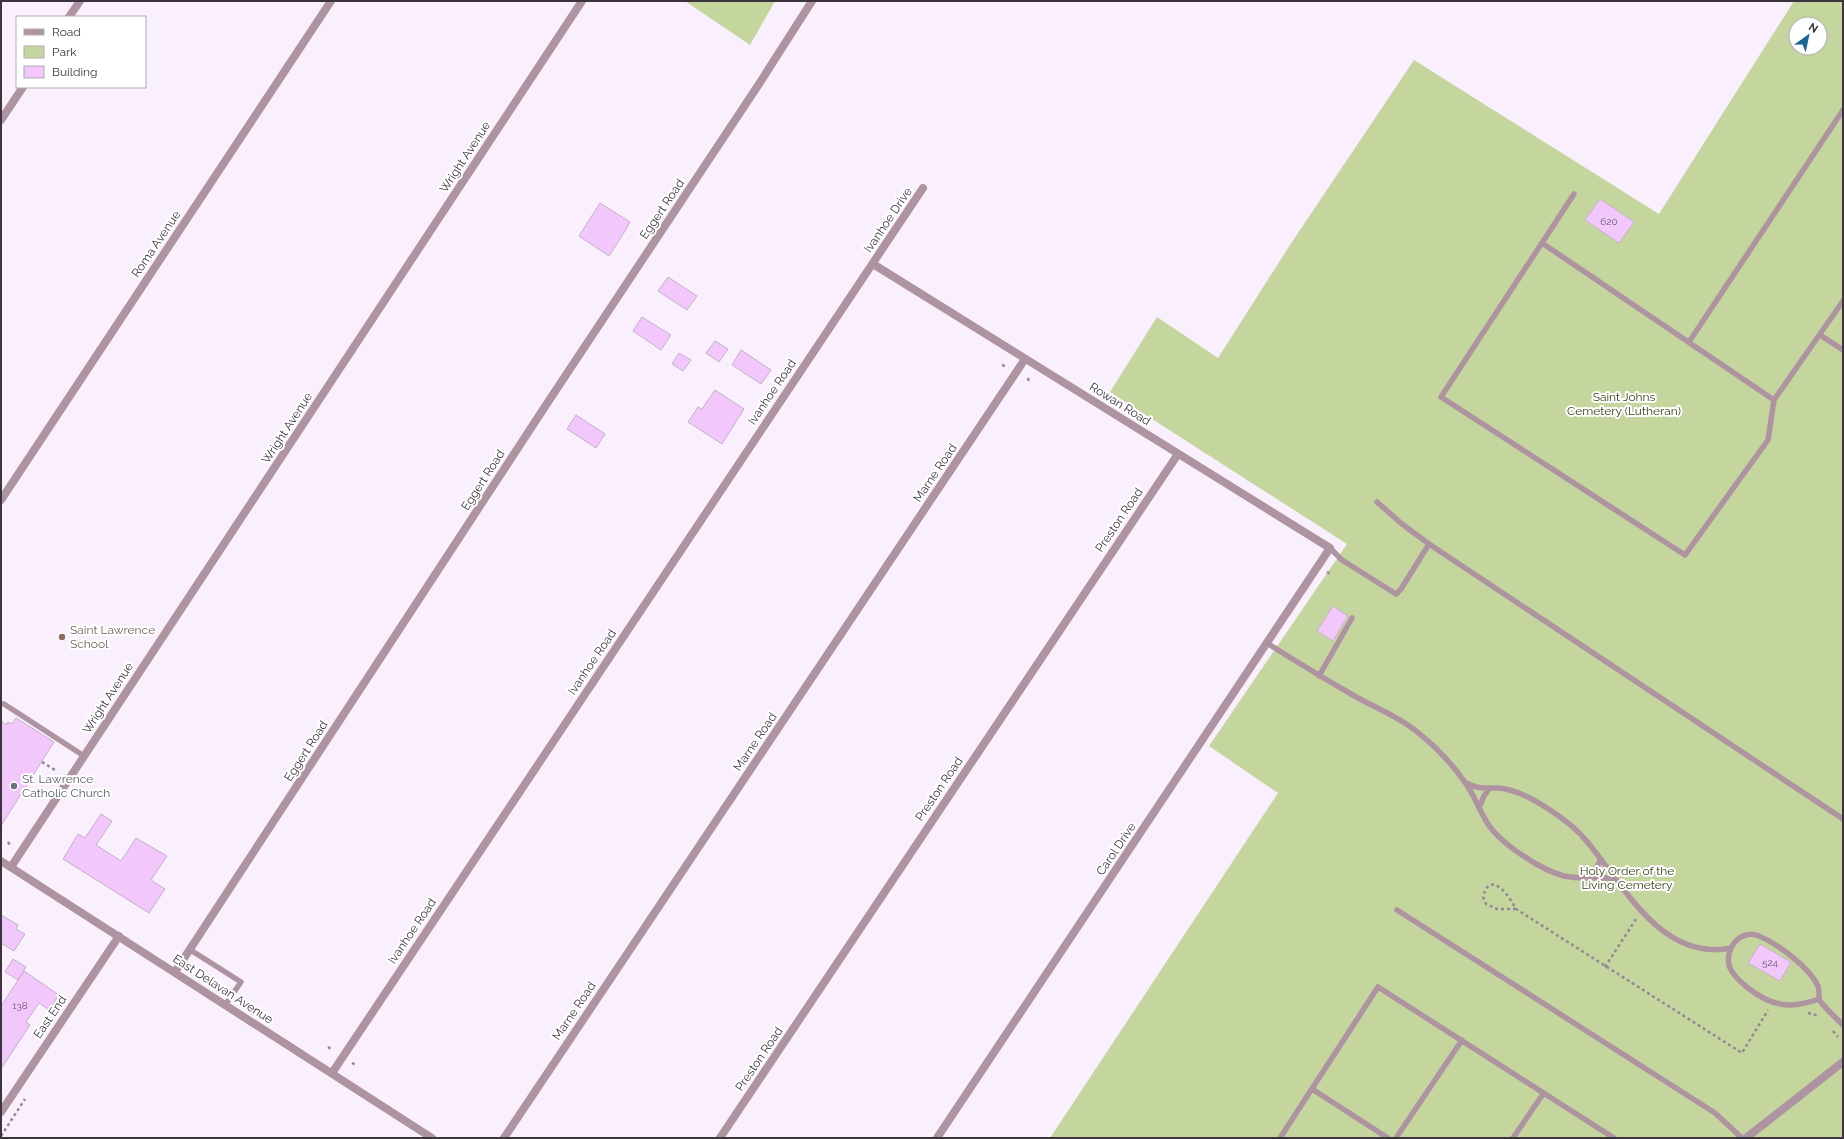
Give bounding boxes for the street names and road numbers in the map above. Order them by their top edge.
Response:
street label: Wright Avenue [437,119,493,195]
street label: Eggert Road [637,176,687,242]
street label: Ivanhoe Drive [861,185,915,255]
street label: Roma Avenue [129,208,183,280]
street label: Ivanhoe Road [745,357,799,427]
street label: Rowan Road [1087,380,1153,428]
street label: Wright Avenue [259,390,315,466]
street label: Marne Road [910,441,960,505]
street label: Eggert Road [458,447,508,513]
street label: Preston Road [1092,485,1146,555]
street label: Ivanhoe Road [565,627,619,697]
street label: Wright Avenue [80,660,136,736]
street label: Marne Road [730,710,780,774]
street label: Eggert Road [281,718,331,784]
street label: Preston Road [912,754,966,824]
street label: Carol Drive [1093,820,1139,878]
street label: Ivanhoe Road [385,896,439,966]
street label: East Delavan Avenue [170,951,276,1027]
street label: Marne Road [549,979,599,1043]
street label: East End [31,993,69,1041]
street label: Preston Road [732,1024,786,1094]

